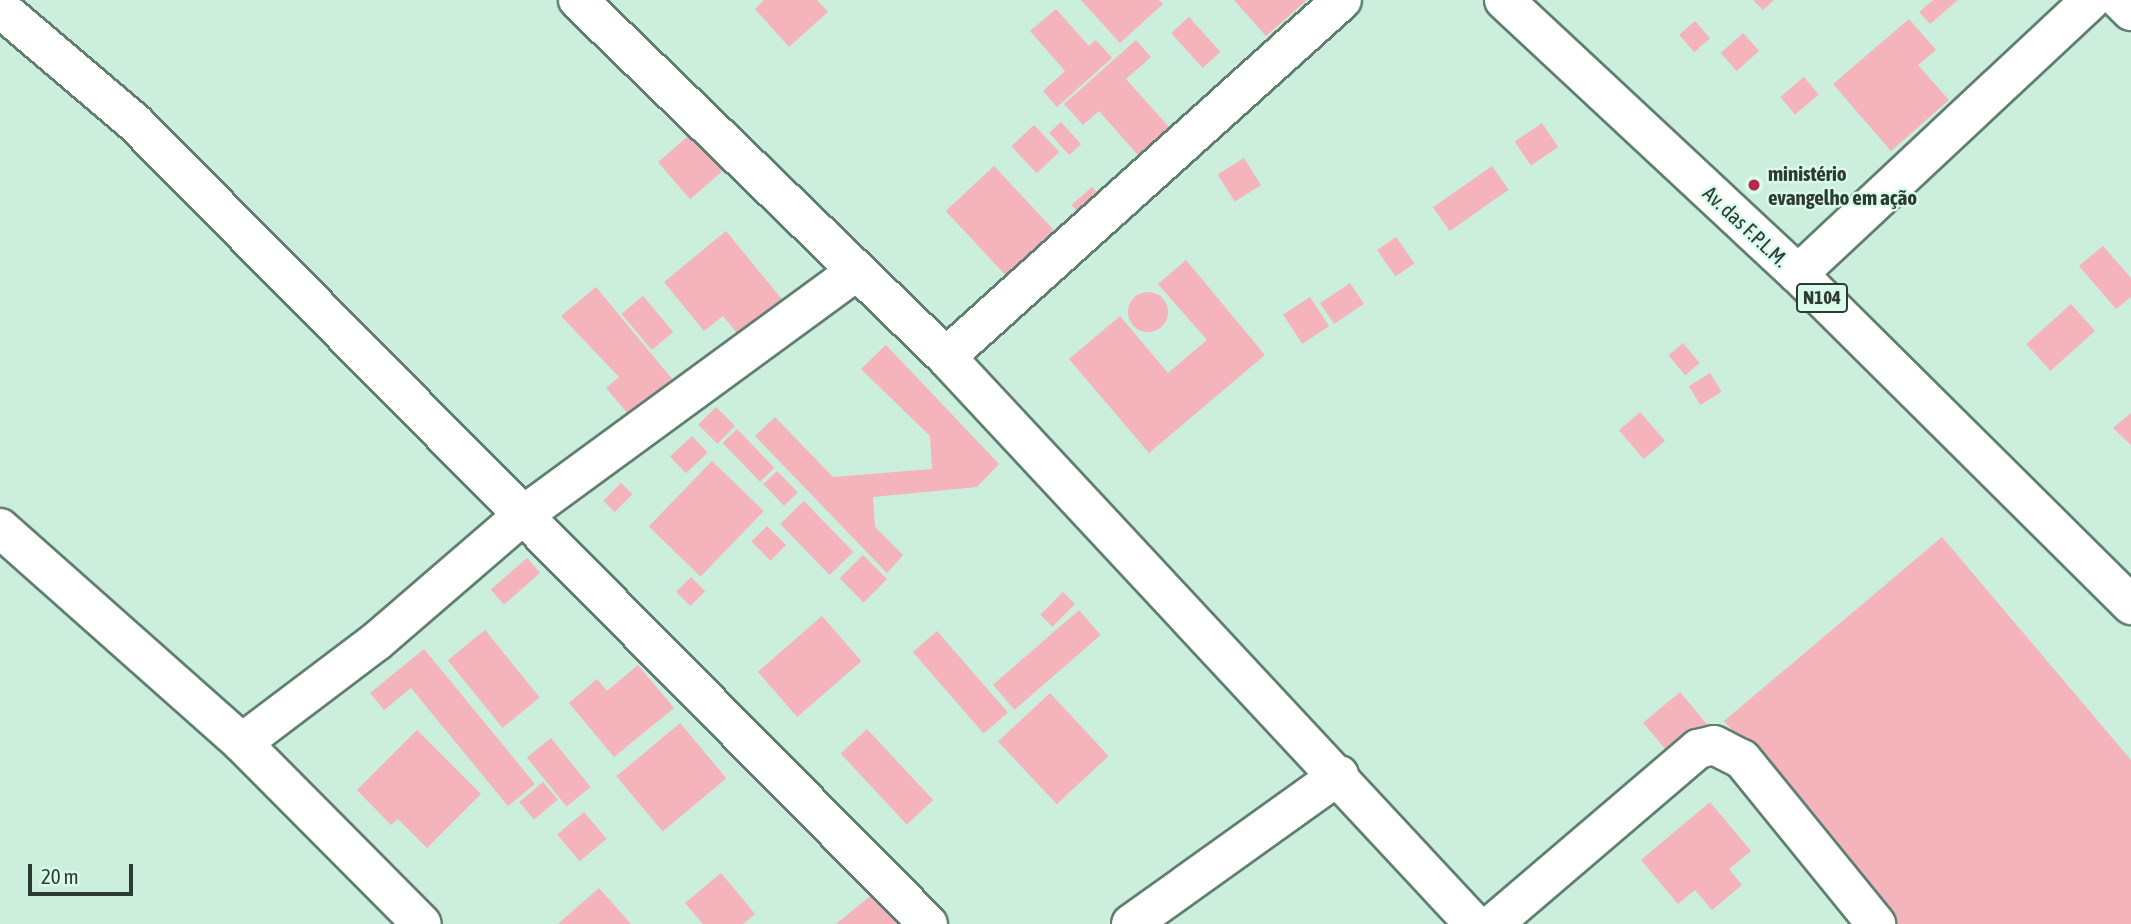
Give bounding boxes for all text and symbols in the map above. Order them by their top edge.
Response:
place label: ministério evangelho em ação [1768,160,1917,210]
marker: ministério evangelho em ação [1746,177,1762,193]
street label: Av. das F.P.L.M. [1698,180,1794,272]
road number: N104 [1796,282,1848,314]
scale bar [32,850,136,894]
text: 20 m [41,864,79,888]

